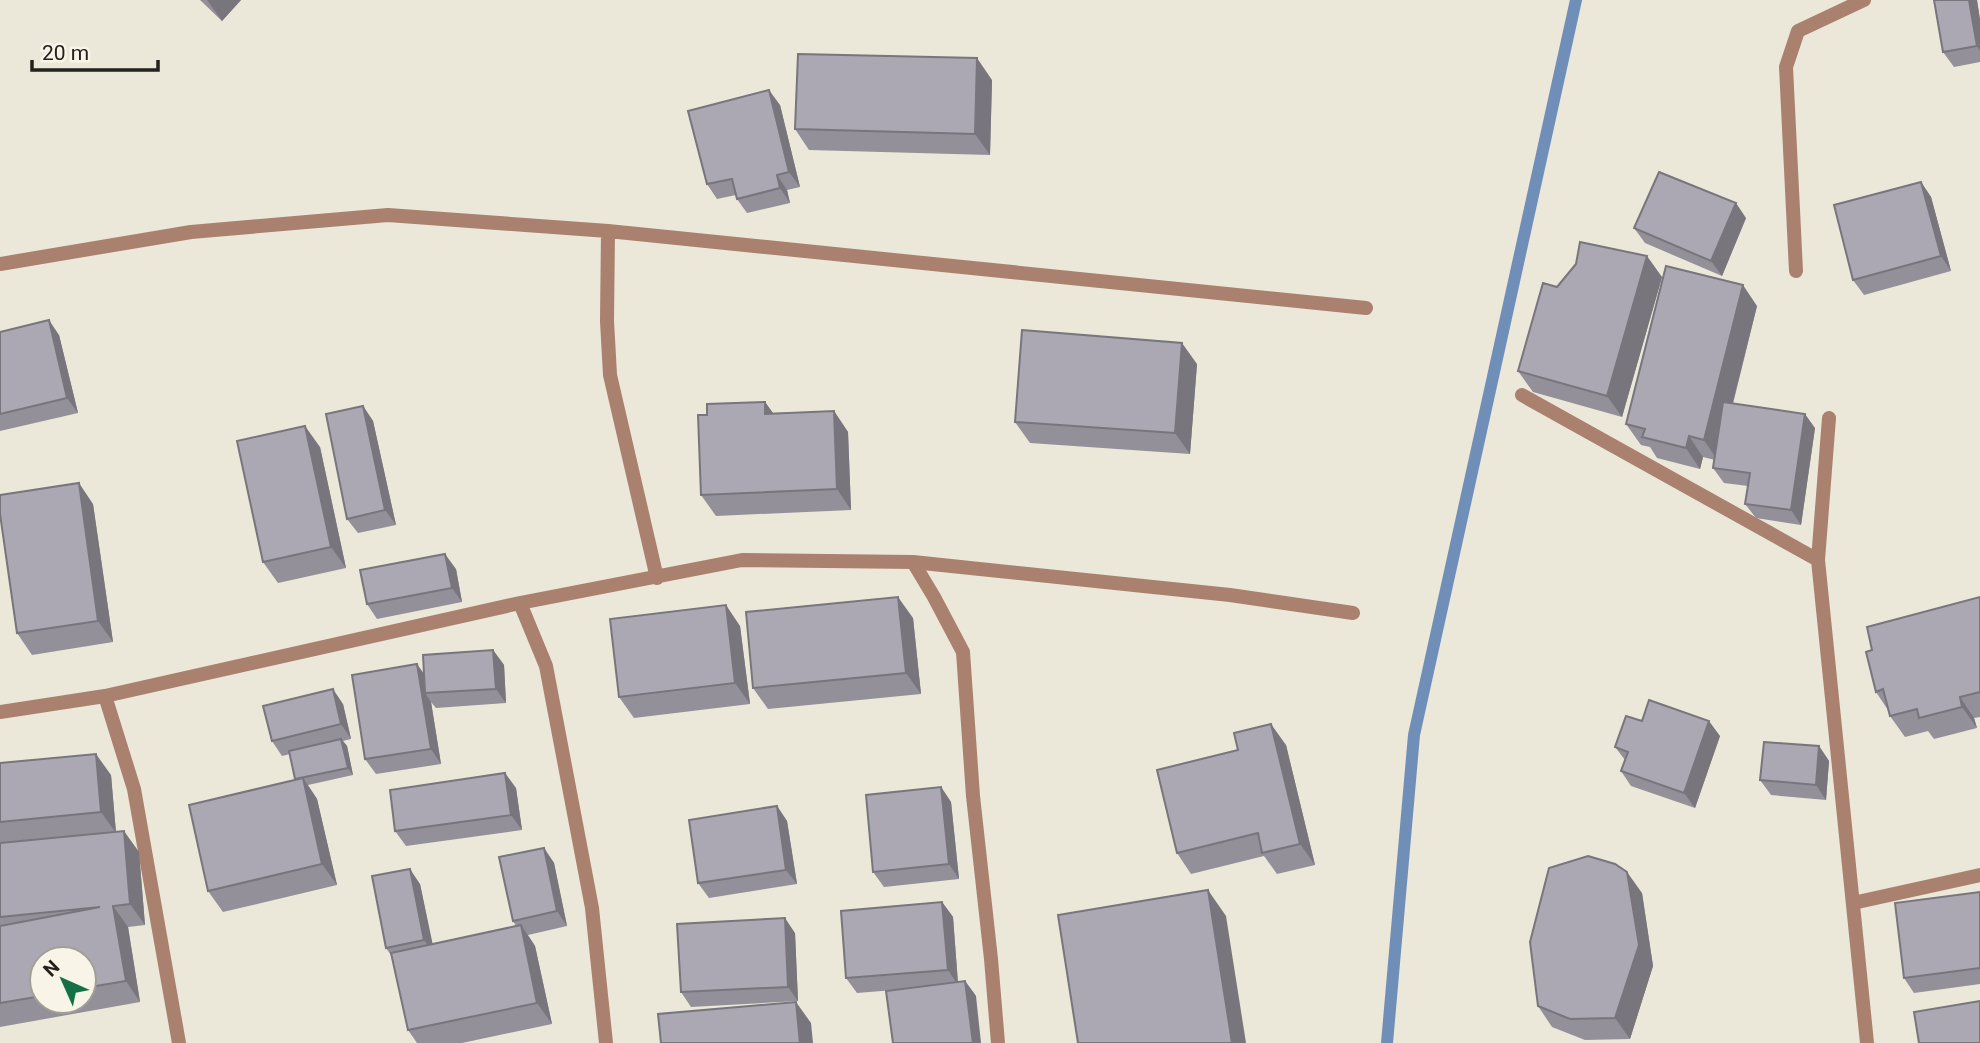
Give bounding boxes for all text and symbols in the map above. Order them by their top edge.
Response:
scale bar [32,28,158,72]
text: 20 m [42,41,89,65]
north arrow [28,945,98,1015]
text: N [38,955,64,981]

